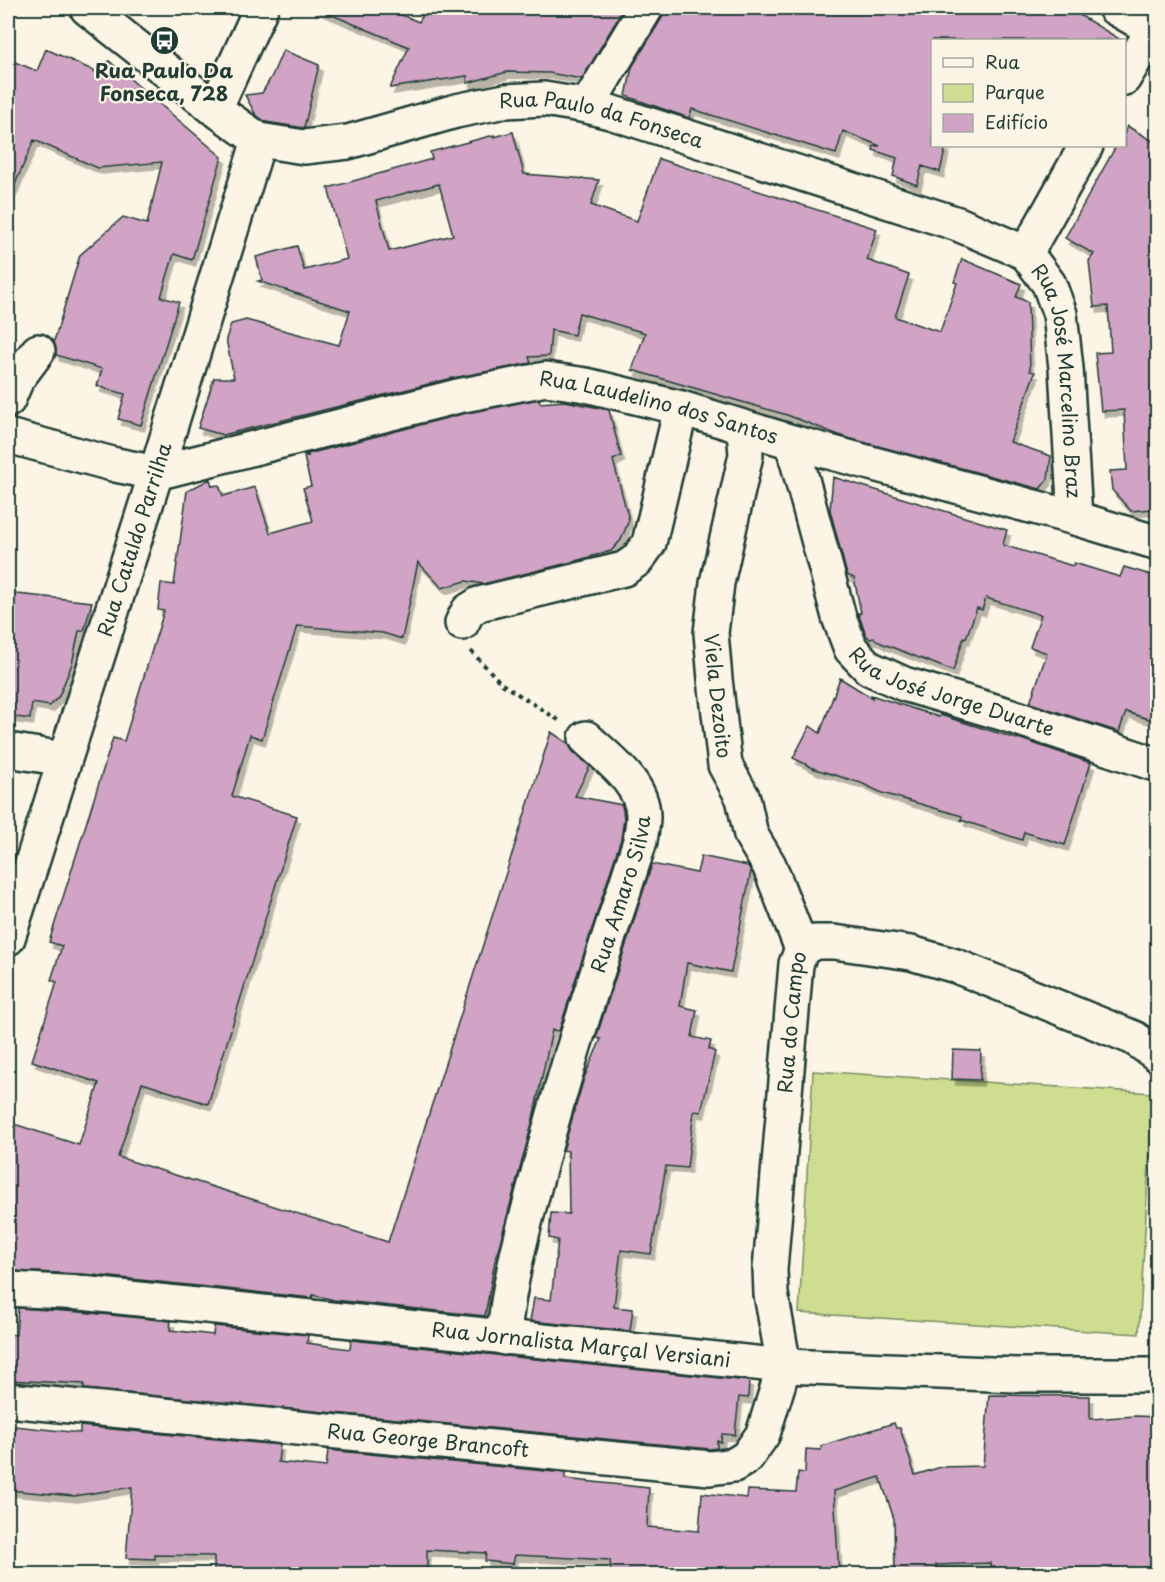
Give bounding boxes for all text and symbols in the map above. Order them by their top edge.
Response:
bus stop icon: Rua Paulo Da Fonseca, 728 [148,24,180,56]
legend [931,39,1126,147]
text: Rua [985,48,1020,75]
place label: Rua Paulo Da Fonseca, 728 [95,55,233,108]
text: Parque [985,78,1045,105]
street label: Rua Paulo da Fonseca [498,83,708,155]
text: Edifício [985,108,1048,135]
street label: Rua José Marcelino Braz [1025,257,1090,499]
street label: Rua Laudelino dos Santos [537,362,782,451]
street label: Rua Cataldo Parrilha [89,439,179,640]
street label: Viela Dezoito [697,632,740,760]
street label: Rua José Jorge Duarte [842,640,1059,743]
street label: Rua Amaro Silva [582,814,657,976]
street label: Rua do Campo [769,946,814,1094]
street label: Rua Jornalista Marçal Versiani [430,1314,732,1374]
street label: Rua George Brancoft [326,1415,530,1464]

